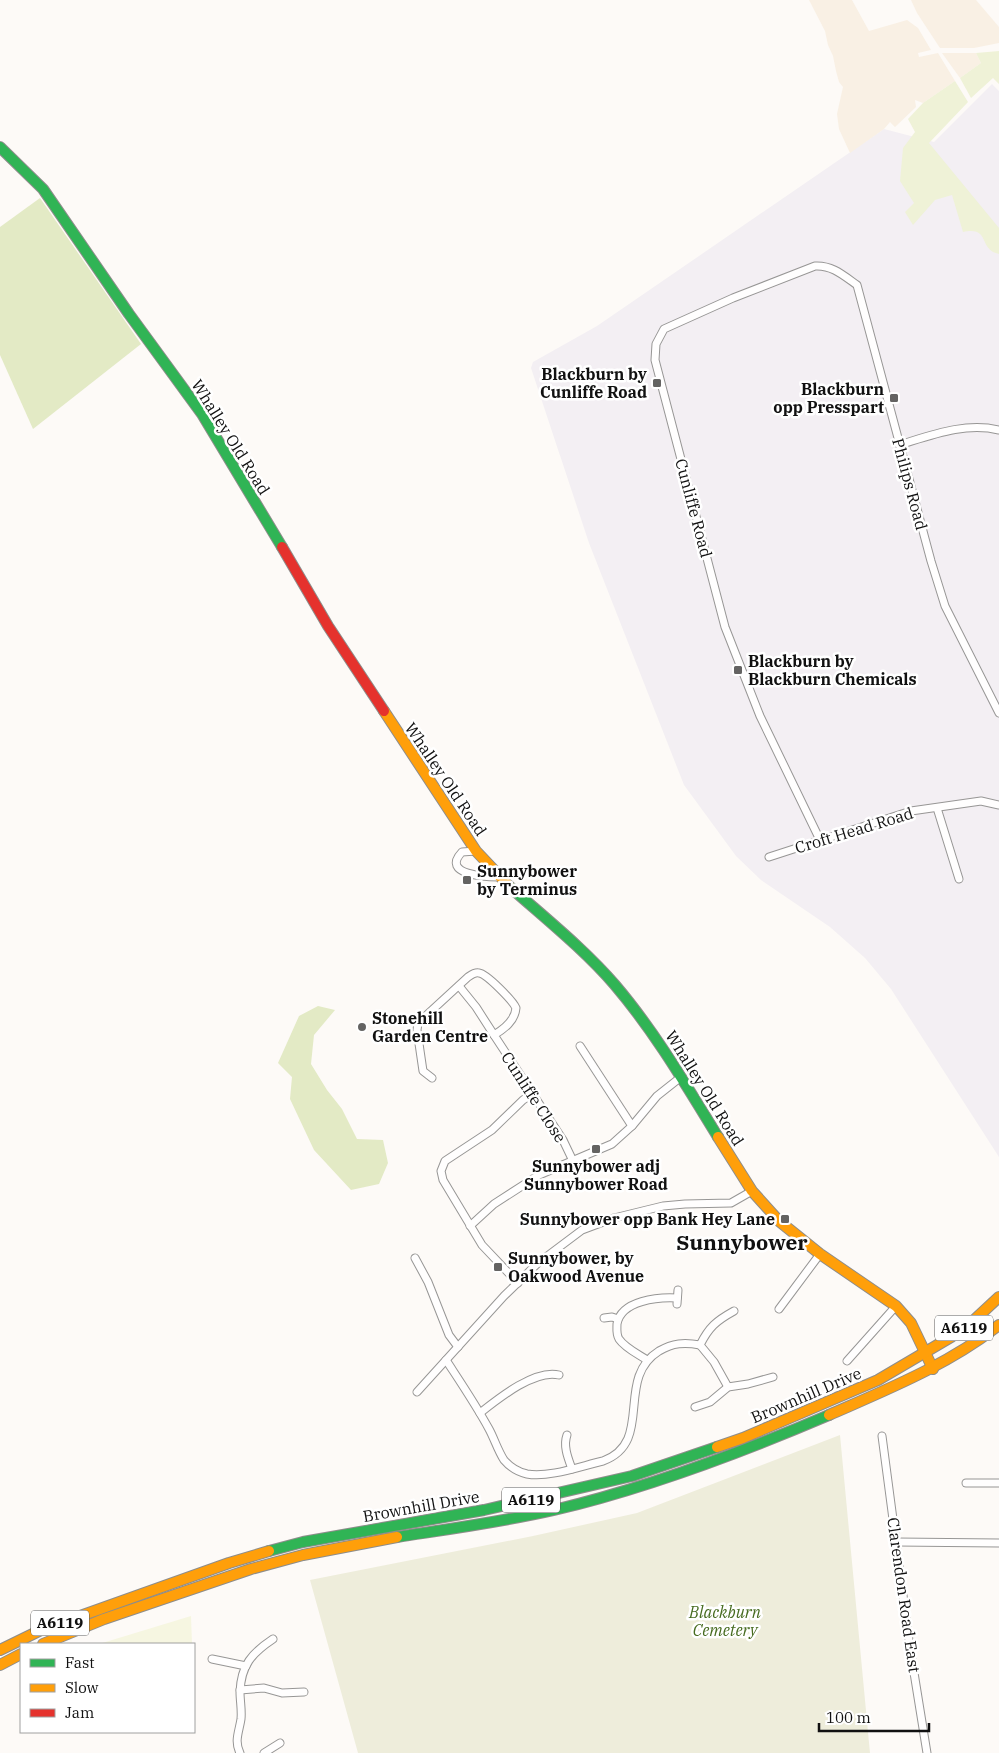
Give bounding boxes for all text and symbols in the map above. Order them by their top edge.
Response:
place label: Blackburn by Cunliffe Road [540,364,648,402]
street label: Whalley Old Road [187,376,275,499]
marker: Blackburn by Cunliffe Road [651,377,663,389]
place label: Blackburn opp Presspart [773,379,884,417]
marker: Blackburn opp Presspart [888,392,900,404]
street label: Philips Road [888,436,932,532]
street label: Cunliffe Road [671,456,717,560]
place label: Blackburn by Blackburn Chemicals [748,651,917,689]
marker: Blackburn by Blackburn Chemicals [732,664,744,676]
street label: Whalley Old Road [401,719,491,840]
street label: Croft Head Road [792,802,916,857]
place label: Sunnybower by Terminus [477,861,577,899]
marker: Sunnybower by Terminus [461,874,473,886]
place label: Stonehill Garden Centre [372,1008,488,1046]
marker: Stonehill Garden Centre [356,1021,368,1033]
street label: Whalley Old Road [661,1027,749,1150]
street label: Cunliffe Close [497,1048,571,1146]
marker: Sunnybower adj Sunnybower Road [590,1143,602,1155]
place label: Sunnybower adj Sunnybower Road [524,1156,668,1194]
place label: Sunnybower opp Bank Hey Lane [520,1209,775,1229]
marker: Sunnybower opp Bank Hey Lane [779,1213,791,1225]
district label: Sunnybower [676,1228,808,1256]
place label: Sunnybower, by Oakwood Avenue [508,1248,644,1286]
marker: Sunnybower, by Oakwood Avenue [492,1261,504,1273]
road number: A6119 [935,1316,993,1340]
street label: Brownhill Drive [748,1363,864,1427]
street label: Brownhill Drive [361,1486,481,1526]
road number: A6119 [502,1488,560,1512]
street label: Clarendon Road East [883,1516,925,1674]
park label: Blackburn Cemetery [688,1602,761,1640]
road number: A6119 [31,1610,89,1636]
legend [20,1643,195,1733]
text: Fast [65,1653,95,1672]
text: Slow [65,1678,99,1697]
scale bar [819,1700,929,1732]
text: Jam [65,1703,94,1722]
text: 100 m [826,1708,871,1727]

